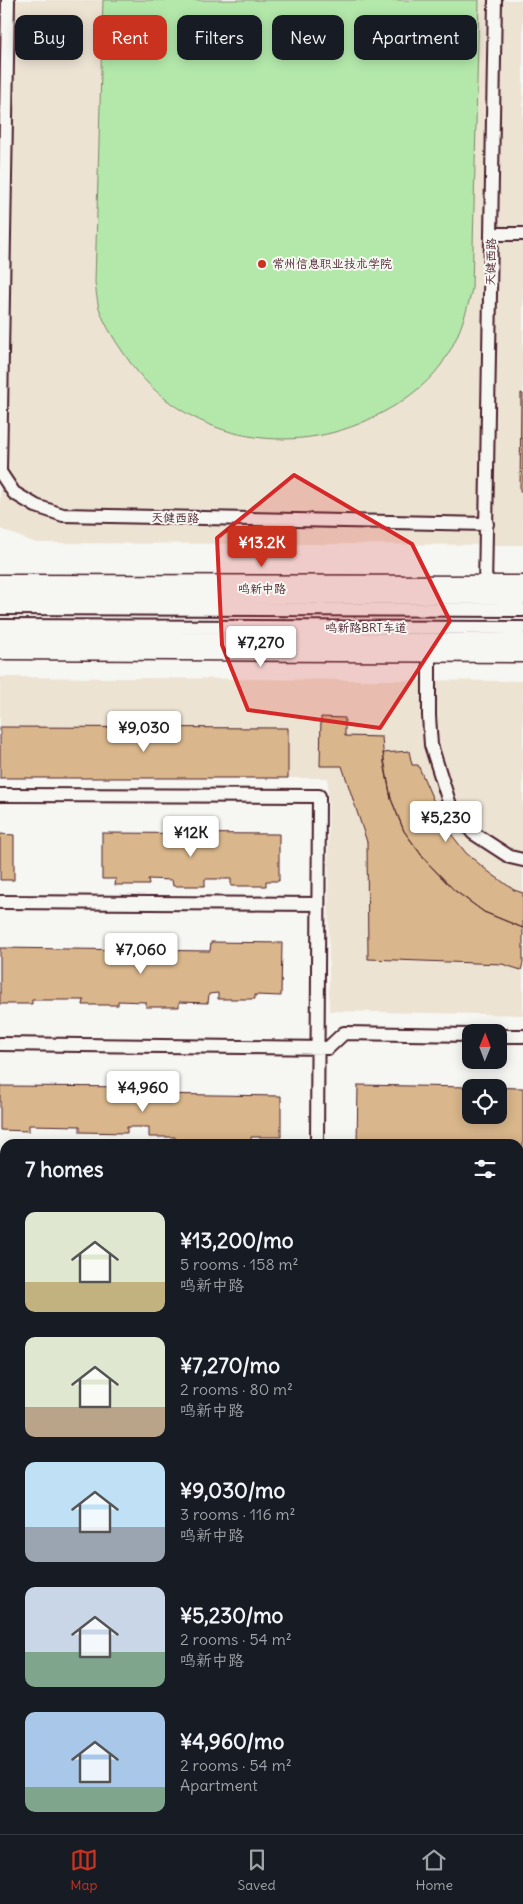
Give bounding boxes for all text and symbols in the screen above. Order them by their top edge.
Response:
chip: Buy [15,15,83,60]
chip: Rent [93,15,167,60]
chip: Filters [177,15,262,60]
chip: New [272,15,344,60]
chip: Apartment [354,15,477,60]
street label: 天健西路 [483,238,498,286]
place label: 常州信息职业技术学院 [272,256,392,271]
marker: 常州信息职业技术学院 [256,258,268,270]
street label: 天健西路 [151,510,199,525]
pin: ¥13.2K [221,526,303,568]
text: ¥13.2K [239,532,285,552]
street label: 鸣新中路 [238,581,286,596]
street label: 鸣新路BRT车道 [325,620,407,635]
pin: ¥7,270 [220,626,302,668]
text: ¥7,270 [237,632,285,652]
pin: ¥9,030 [103,710,185,753]
text: ¥9,030 [118,717,170,737]
pin: ¥5,230 [405,800,487,843]
text: ¥5,230 [421,807,471,827]
pin: ¥12K [161,816,221,858]
text: ¥12K [174,822,208,842]
pin: ¥7,060 [100,932,182,975]
text: ¥7,060 [116,939,166,959]
north arrow [462,1024,508,1069]
map controls [462,1024,507,1124]
pin: ¥4,960 [102,1070,184,1113]
text: ¥4,960 [118,1077,168,1097]
button: locate [462,1079,507,1124]
icon: filters [471,1155,499,1183]
text: 7 homes [25,1156,104,1183]
text: ¥13,200/mo [180,1227,293,1254]
icon: home [65,1232,125,1292]
text: 5 rooms · 158 m² [180,1254,298,1274]
text: 鸣新中路 [180,1275,244,1295]
text: ¥7,270/mo [180,1352,280,1379]
icon: home [65,1357,125,1417]
text: 2 rooms · 80 m² [180,1379,293,1399]
text: 鸣新中路 [180,1400,244,1420]
text: ¥9,030/mo [180,1477,285,1504]
icon: home [65,1482,125,1542]
text: 3 rooms · 116 m² [180,1504,296,1524]
text: 鸣新中路 [180,1525,244,1545]
text: ¥5,230/mo [180,1602,283,1629]
icon: home [65,1607,125,1667]
text: 2 rooms · 54 m² [180,1629,292,1649]
text: 鸣新中路 [180,1650,244,1670]
text: ¥4,960/mo [180,1728,284,1755]
icon: home [65,1732,125,1792]
text: 2 rooms · 54 m² [180,1755,292,1775]
text: Apartment [180,1775,258,1795]
tab: Map [70,1846,98,1894]
tab: Saved [237,1846,276,1894]
tab: Home [415,1846,453,1894]

